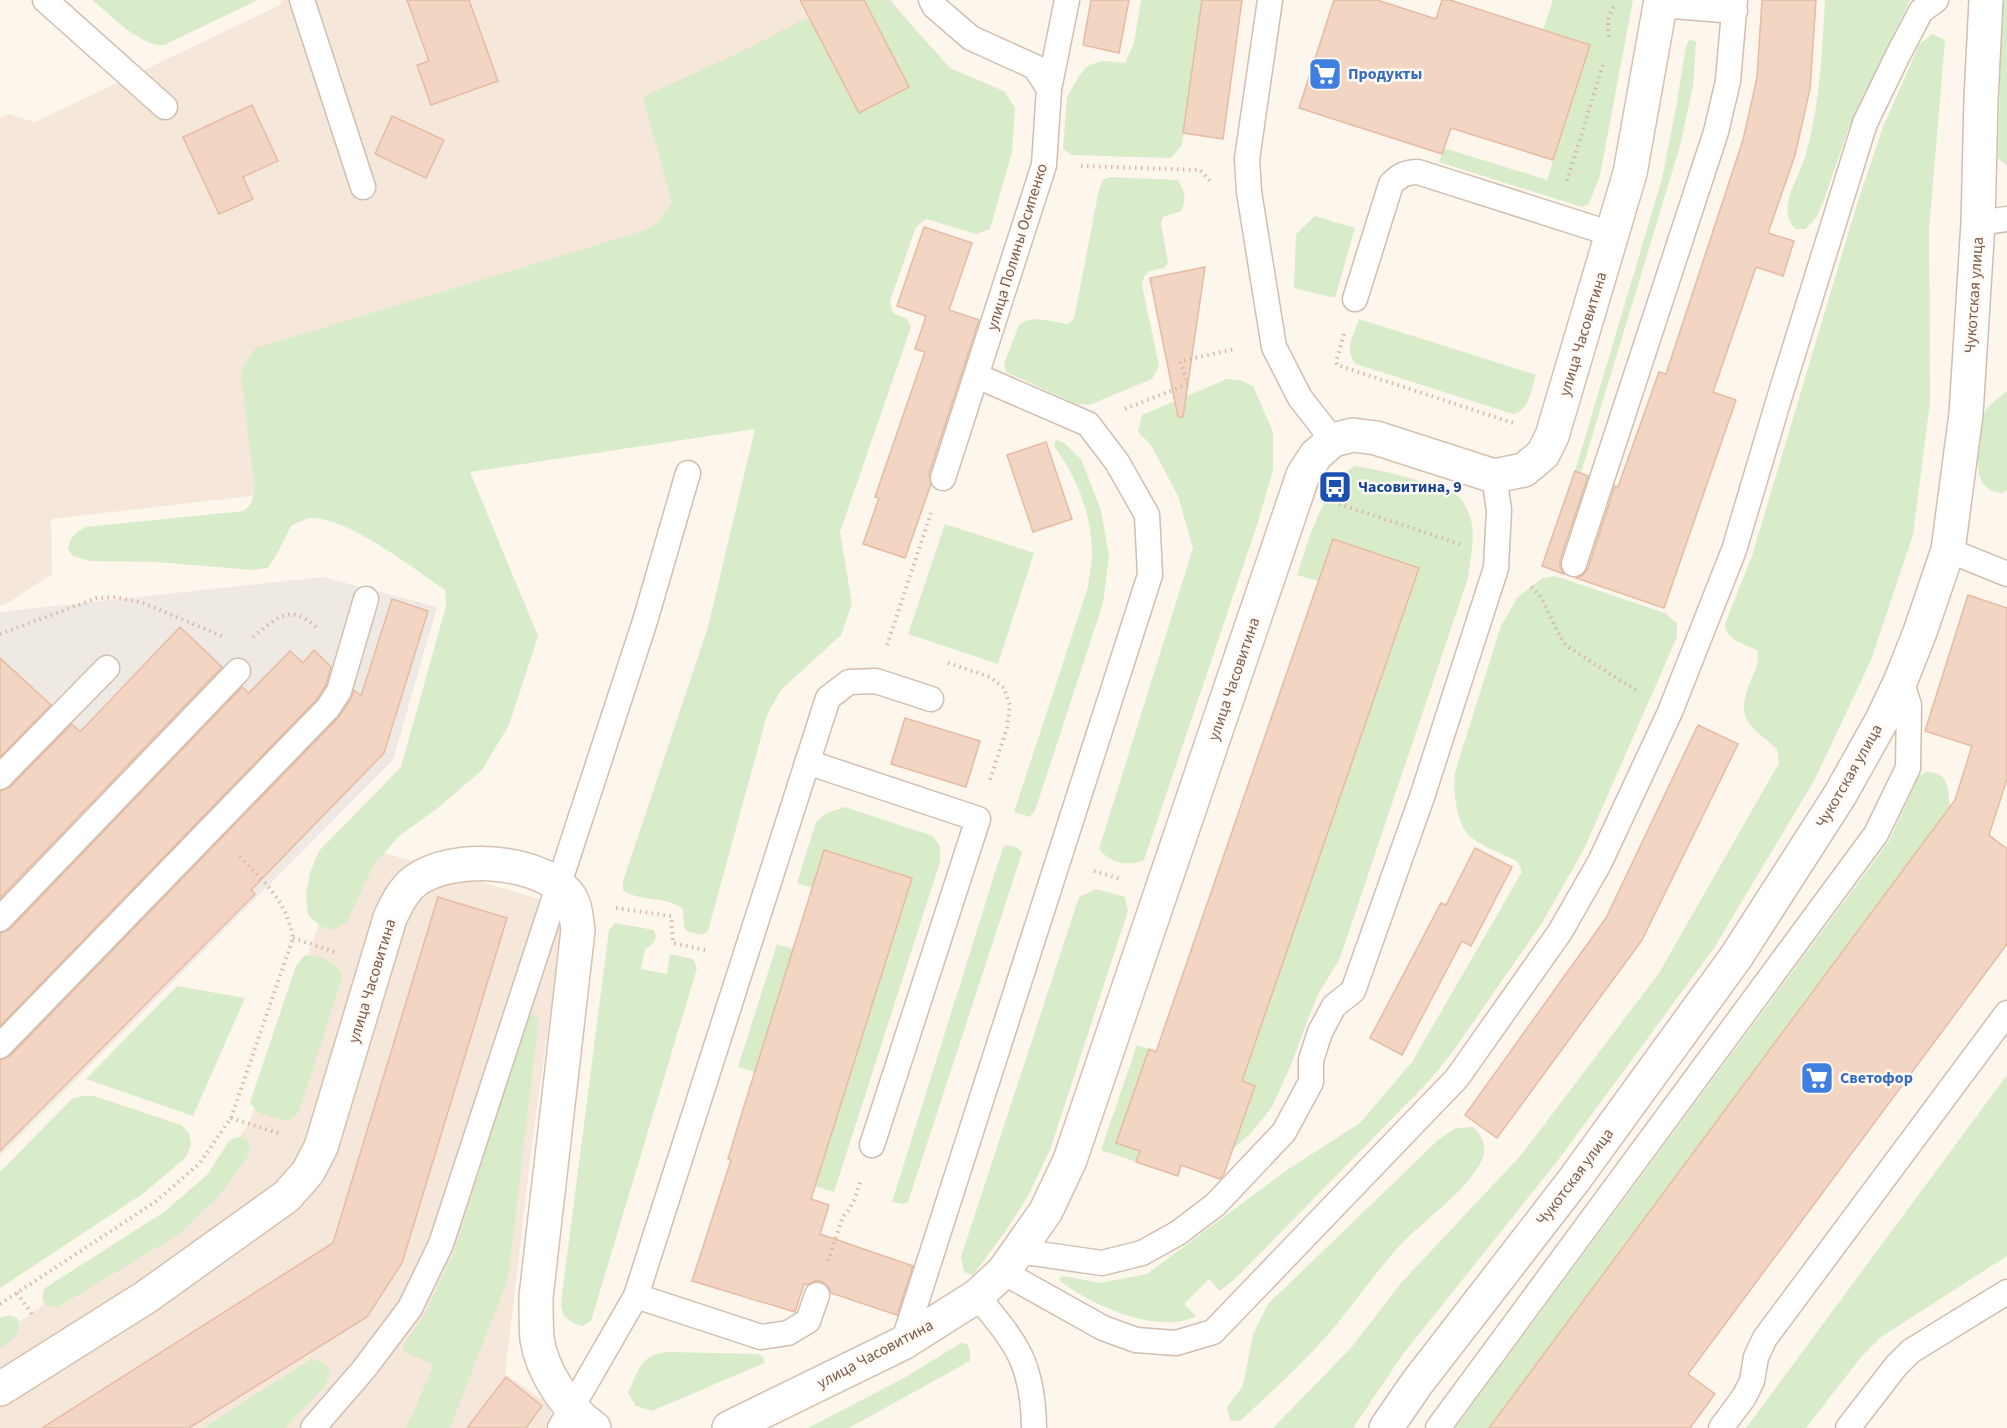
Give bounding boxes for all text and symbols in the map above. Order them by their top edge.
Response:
supermarket icon: Продукты [1307,56,1343,92]
place label: Продукты [1348,63,1422,85]
street label: улица Полины Осипенко [981,161,1053,333]
street label: Чукотская улица [1959,236,1989,354]
street label: улица Часовитина [1554,269,1612,399]
bus stop icon: Часовитина, 9 [1317,469,1353,505]
place label: Часовитина, 9 [1358,476,1462,498]
street label: улица Часовитина [1203,614,1265,744]
street label: Чукотская улица [1810,720,1888,832]
street label: улица Часовитина [343,916,401,1046]
supermarket icon: Светофор [1799,1060,1835,1096]
place label: Светофор [1840,1067,1913,1089]
street label: Чукотская улица [1531,1124,1619,1230]
street label: улица Часовитина [813,1314,937,1394]

